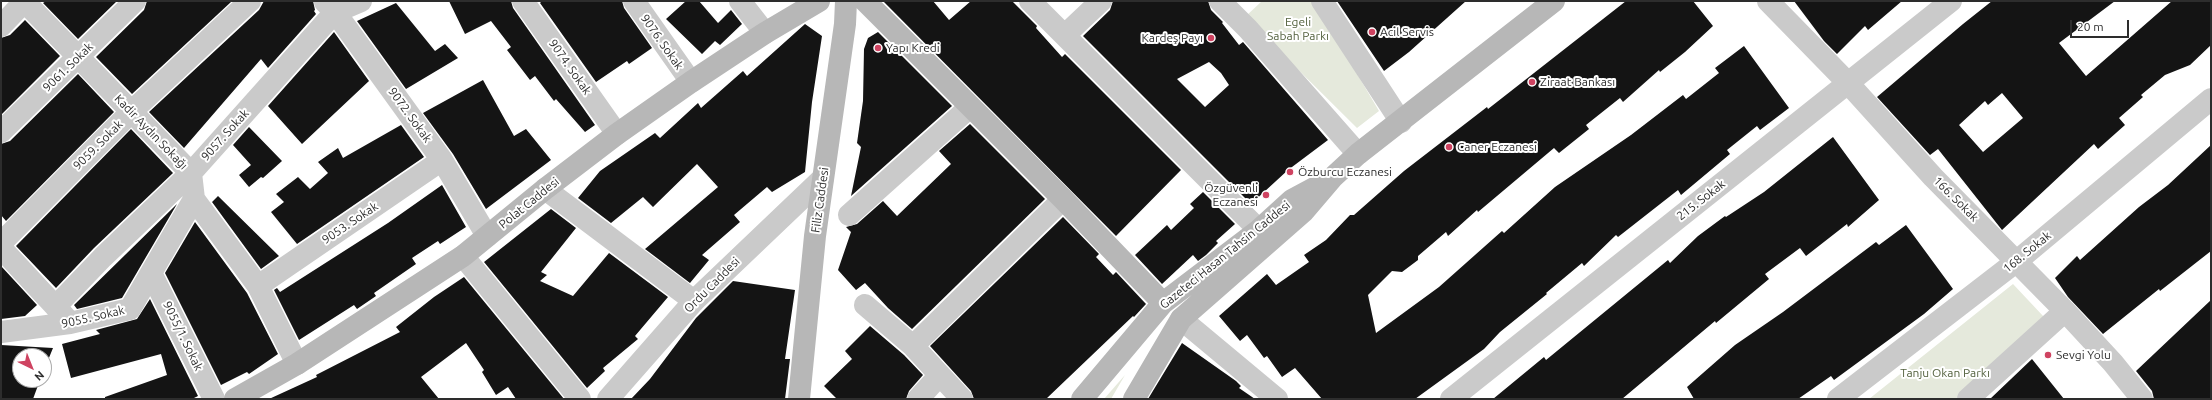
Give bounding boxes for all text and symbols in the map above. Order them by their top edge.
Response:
street label: 9076. Sokak [638,12,686,72]
scale bar [2072,12,2131,38]
park label: Egeli Sabah Parkı [1267,15,1329,43]
text: 20 m [2077,20,2104,33]
place label: Acil Servis [1380,25,1434,39]
marker: Acil Servis [1367,27,1377,37]
place label: Kardeş Payı [1141,31,1203,45]
marker: Kardeş Payı [1206,33,1216,43]
street label: 9074. Sokak [546,37,594,97]
street label: 9061. Sokak [40,39,96,95]
place label: Yapı Kredi [886,41,940,55]
marker: Yapı Kredi [873,43,883,53]
place label: Ziraat Bankası [1540,75,1615,89]
marker: Ziraat Bankası [1527,77,1537,87]
street label: 9072. Sokak [385,85,435,145]
street label: Kadir Aydın Sokağı [111,91,191,173]
street label: 9057. Sokak [198,106,252,164]
street label: 9059. Sokak [70,117,126,173]
place label: Caner Eczanesi [1457,140,1537,154]
marker: Caner Eczanesi [1444,142,1454,152]
place label: Özburcu Eczanesi [1298,165,1392,179]
street label: Filiz Caddesi [808,166,832,234]
marker: Özburcu Eczanesi [1285,167,1295,177]
street label: Polat Caddesi [496,174,562,232]
street label: 166. Sokak [1931,174,1981,224]
street label: 215. Sokak [1674,177,1728,223]
place label: Özgüvenli Eczanesi [1204,181,1258,209]
marker: Özgüvenli Eczanesi [1261,190,1271,200]
street label: Gazeteci Hasan Tahsin Caddesi [1157,198,1293,312]
street label: 9053. Sokak [319,199,381,247]
street label: 168. Sokak [2000,228,2054,276]
street label: Ordu Caddesi [681,254,743,316]
street label: 9055/1. Sokak [160,299,206,373]
street label: 9055. Sokak [60,303,126,331]
north arrow [12,348,52,388]
place label: Sevgi Yolu [2056,348,2111,362]
marker: Sevgi Yolu [2043,350,2053,360]
park label: Tanju Okan Parkı [1900,366,1990,380]
text: N [32,369,47,383]

